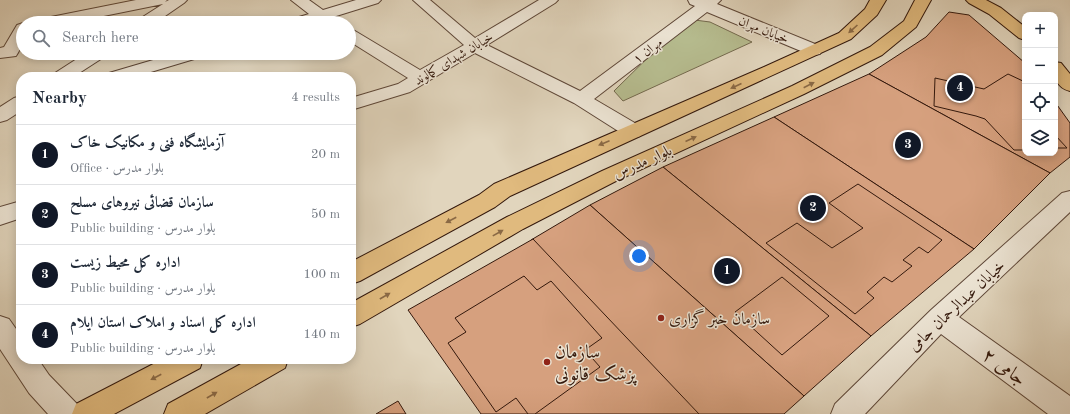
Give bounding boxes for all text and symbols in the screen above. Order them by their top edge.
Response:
map controls [1022,12,1058,156]
button: + [1022,12,1058,48]
street label: خیابان مهران [736,14,790,47]
search box [16,16,356,60]
one-way arrow [847,24,858,33]
icon: search [30,27,52,49]
street label: خیابان شهدای کمالوند [411,30,496,89]
text: Search here [62,31,139,46]
street label: مهران ۱ [631,36,666,67]
button: − [1022,48,1058,84]
pin: 4 [947,73,973,103]
one-way arrow [803,82,814,88]
one-way arrow [731,83,742,89]
button: locate [1022,84,1058,120]
text: Nearby [32,90,87,107]
text: 4 results [291,91,340,104]
button: layers [1022,120,1058,156]
pin: 3 [895,130,921,160]
text: آزمایشگاه فنی و مکانیک خاک [70,136,224,151]
one-way arrow [685,136,696,142]
one-way arrow [599,140,610,146]
street label: بلوار مدرس [611,143,675,183]
text: 1 [41,148,49,161]
text: 20 m [311,148,340,161]
text: Office · بلوار مدرس [70,162,164,175]
pin: 2 [800,193,826,223]
text: سازمان قضائی نیروهای مسلح [70,196,214,211]
text: 2 [41,208,49,221]
text: 50 m [311,208,340,221]
one-way arrow [445,217,456,223]
text: Public building · بلوار مدرس [70,222,215,235]
one-way arrow [492,229,504,236]
your location [629,246,649,266]
text: اداره کل محیط زیست [70,256,180,271]
pin: 1 [714,256,740,286]
street label: خیابان عبدالرحمان جامی [905,257,1009,355]
text: 3 [41,268,49,281]
text: 100 m [303,268,340,281]
text: Public building · بلوار مدرس [70,282,215,295]
one-way arrow [379,293,391,300]
place label: سازمان خبر گزاری [669,308,770,329]
marker: سازمان خبر گزاری [656,313,666,323]
text: اداره کل اسناد و املاک استان ایلام [70,316,256,331]
text: 4 [41,328,49,341]
text: 140 m [303,328,340,341]
text: Public building · بلوار مدرس [70,342,215,355]
place label: سازمان پزشک قانونی [555,344,637,386]
street label: جامی ۲ [978,346,1029,390]
marker: سازمان پزشک قانونی [542,357,552,367]
one-way arrow [150,374,161,381]
one-way arrow [206,391,218,398]

